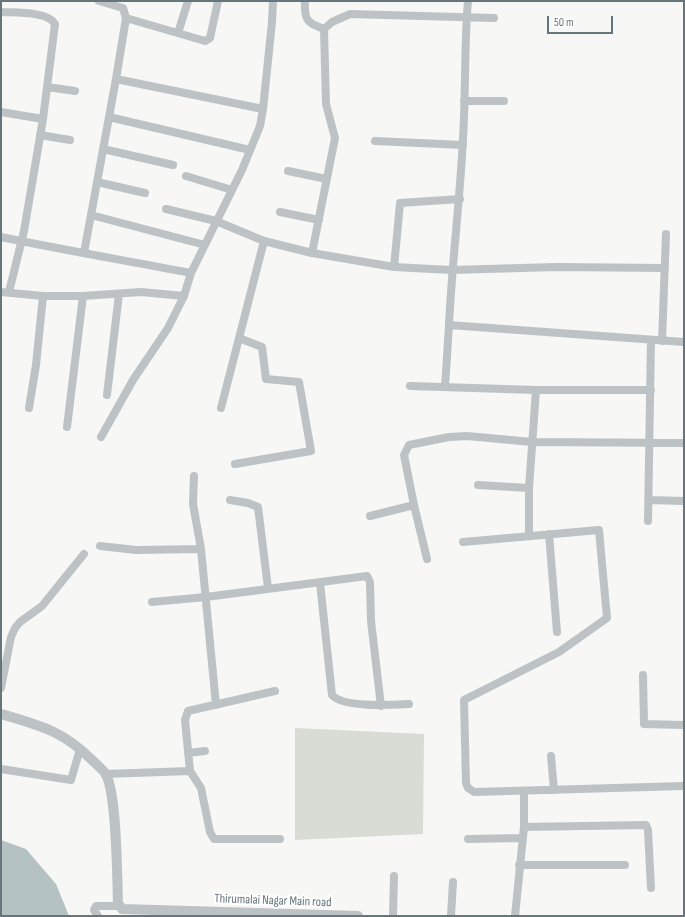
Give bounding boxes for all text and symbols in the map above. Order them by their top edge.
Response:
scale bar [549,8,615,34]
text: 50 m [554,15,574,30]
street label: Thirumalai Nagar Main road [214,891,332,911]

